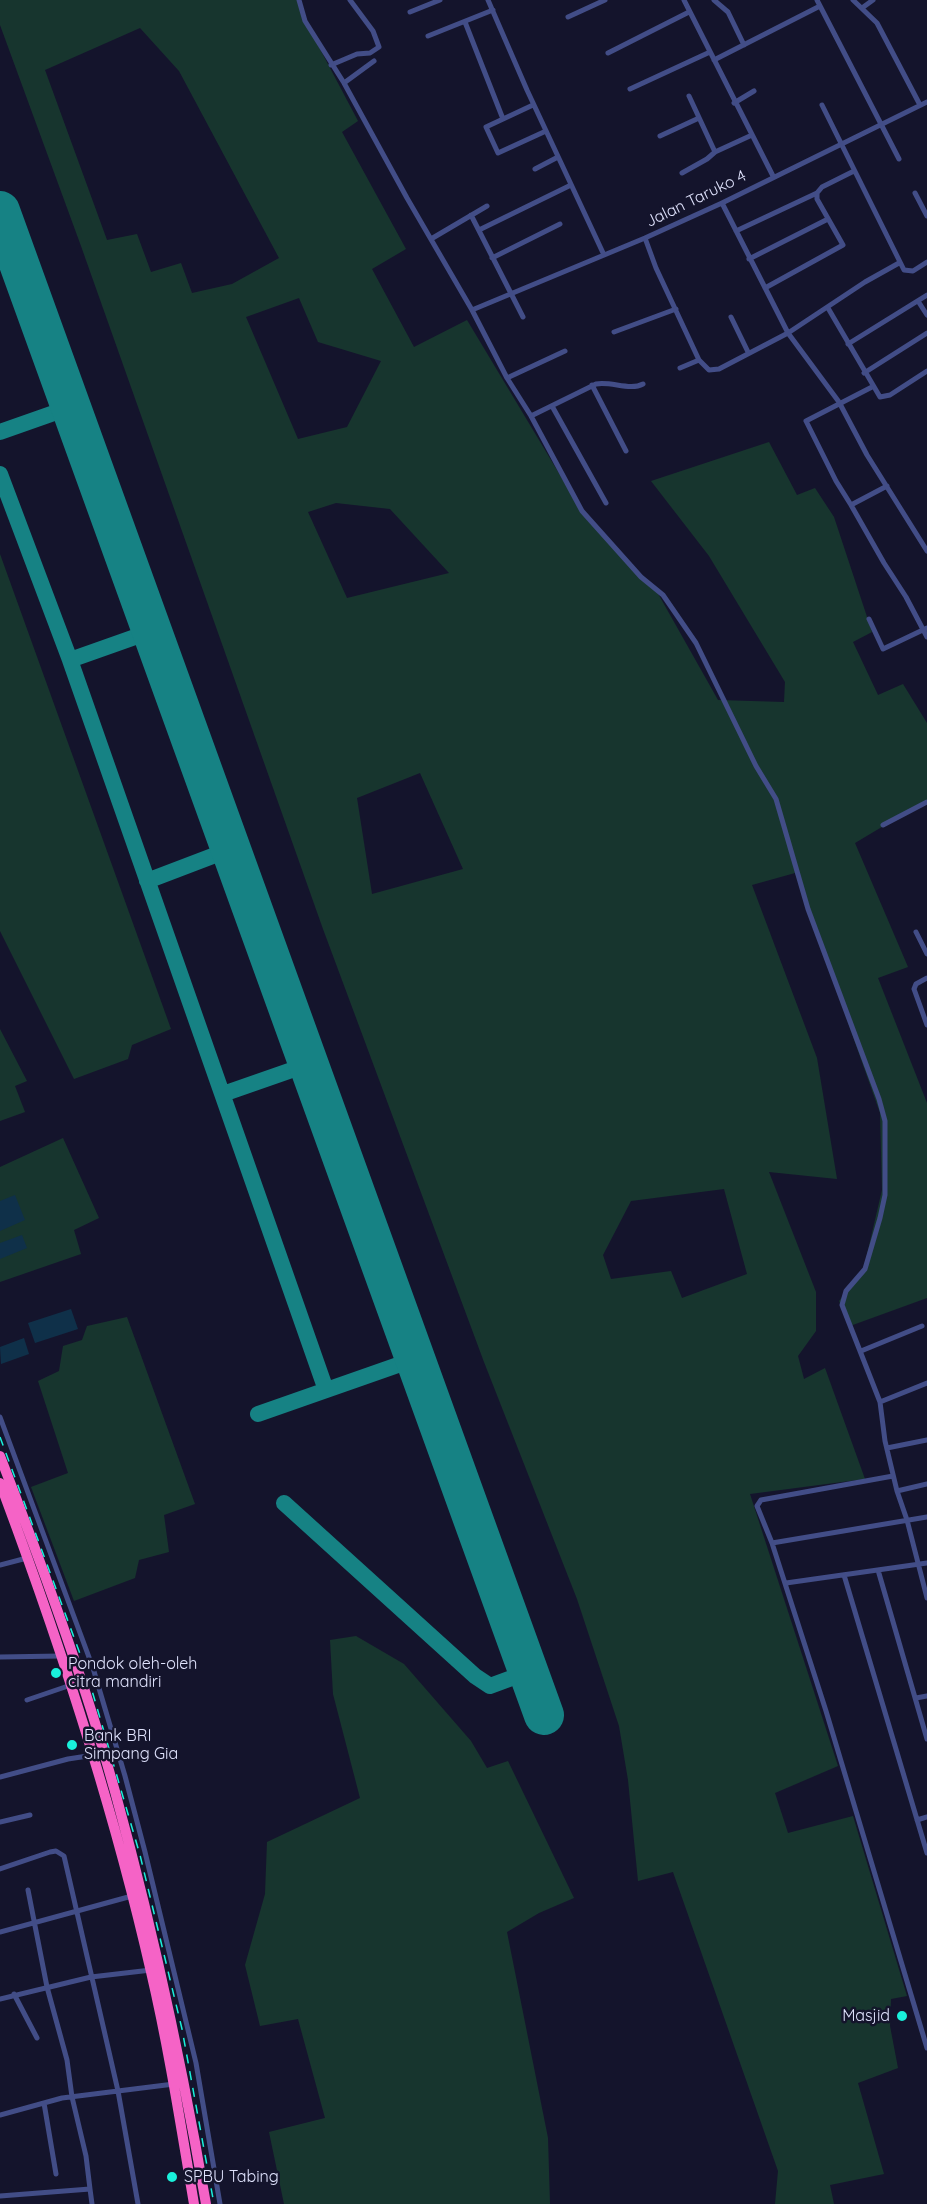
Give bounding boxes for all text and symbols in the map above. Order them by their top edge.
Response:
street label: Jalan Taruko 4 [643,166,749,232]
place label: Pondok oleh-oleh citra mandiri [68,1654,197,1692]
marker: Pondok oleh-oleh citra mandiri [49,1666,63,1680]
place label: Bank BRI Simpang Gia [84,1726,178,1764]
marker: Bank BRI Simpang Gia [65,1738,79,1752]
place label: Masjid [842,2006,890,2026]
marker: Masjid [895,2009,909,2023]
place label: SPBU Tabing [184,2167,279,2187]
marker: SPBU Tabing [165,2170,179,2184]

